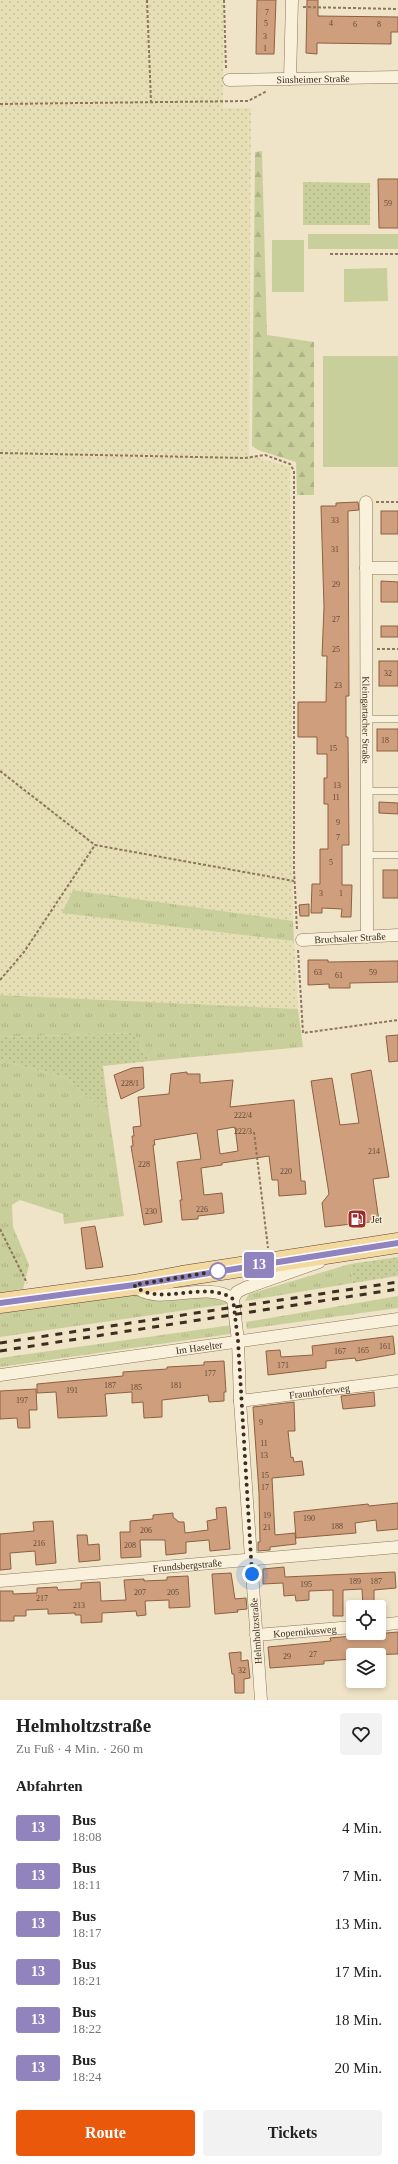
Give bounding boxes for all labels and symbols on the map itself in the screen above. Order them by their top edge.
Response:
house number: 7 [265,8,269,17]
house number: 5 [264,19,268,28]
house number: 4 [329,19,333,28]
house number: 6 [353,20,357,29]
house number: 8 [377,20,381,29]
house number: 3 [263,32,267,41]
house number: 1 [263,44,267,53]
street label: Sinsheimer Straße [276,72,350,85]
house number: 59 [384,199,392,208]
house number: 33 [331,516,339,525]
house number: 31 [331,545,339,554]
house number: 29 [332,580,340,589]
house number: 27 [332,615,340,624]
house number: 25 [332,645,340,654]
house number: 32 [384,669,392,678]
street label: Kleingartacher Straße [361,676,372,764]
house number: 23 [334,681,342,690]
house number: 18 [381,736,389,745]
house number: 15 [329,744,337,753]
house number: 13 [333,781,341,790]
house number: 11 [332,793,340,802]
house number: 9 [336,818,340,827]
house number: 7 [336,833,340,842]
house number: 5 [329,858,333,867]
house number: 3 [319,889,323,898]
house number: 1 [339,889,343,898]
street label: Bruchsaler Straße [314,930,386,945]
house number: 63 [314,968,322,977]
house number: 59 [369,968,377,977]
house number: 61 [335,971,343,980]
house number: 228/1 [121,1079,139,1088]
house number: 222/4 [234,1111,252,1120]
house number: 222/3 [234,1127,252,1136]
house number: 214 [368,1147,380,1156]
house number: 228 [138,1160,150,1169]
house number: 220 [280,1167,292,1176]
house number: 226 [196,1205,208,1214]
house number: 230 [145,1207,157,1216]
fuel station icon: Jet [346,1208,368,1230]
place label: Jet [371,1214,382,1225]
line badge: 13 [241,1252,277,1278]
unlabelled marker [209,1262,227,1280]
street label: Im Haselter [175,1338,224,1356]
house number: 161 [379,1342,391,1351]
house number: 165 [357,1346,369,1355]
house number: 167 [334,1347,346,1356]
house number: 171 [277,1361,289,1370]
house number: 177 [204,1369,216,1378]
house number: 187 [104,1381,116,1390]
house number: 181 [170,1381,182,1390]
street label: Fraunhoferweg [288,1382,350,1400]
house number: 185 [130,1383,142,1392]
house number: 191 [66,1386,78,1395]
house number: 197 [16,1396,28,1405]
house number: 9 [259,1418,263,1427]
house number: 11 [260,1439,268,1448]
house number: 13 [260,1451,268,1460]
house number: 15 [261,1471,269,1480]
house number: 17 [261,1483,269,1492]
house number: 19 [263,1511,271,1520]
house number: 190 [303,1514,315,1523]
house number: 188 [331,1522,343,1531]
house number: 21 [263,1523,271,1532]
house number: 206 [140,1526,152,1535]
house number: 216 [33,1539,45,1548]
house number: 208 [124,1541,136,1550]
street label: Frundsbergstraße [152,1557,223,1573]
your location [242,1564,262,1584]
house number: 189 [349,1577,361,1586]
house number: 187 [370,1577,382,1586]
house number: 195 [300,1580,312,1589]
house number: 207 [134,1588,146,1597]
house number: 205 [167,1588,179,1597]
house number: 217 [36,1594,48,1603]
street label: Helmholtzstraße [248,1597,264,1664]
house number: 213 [73,1601,85,1610]
street label: Kopernikusweg [273,1623,337,1639]
house number: 27 [309,1650,317,1659]
house number: 29 [283,1652,291,1661]
house number: 32 [238,1666,246,1675]

